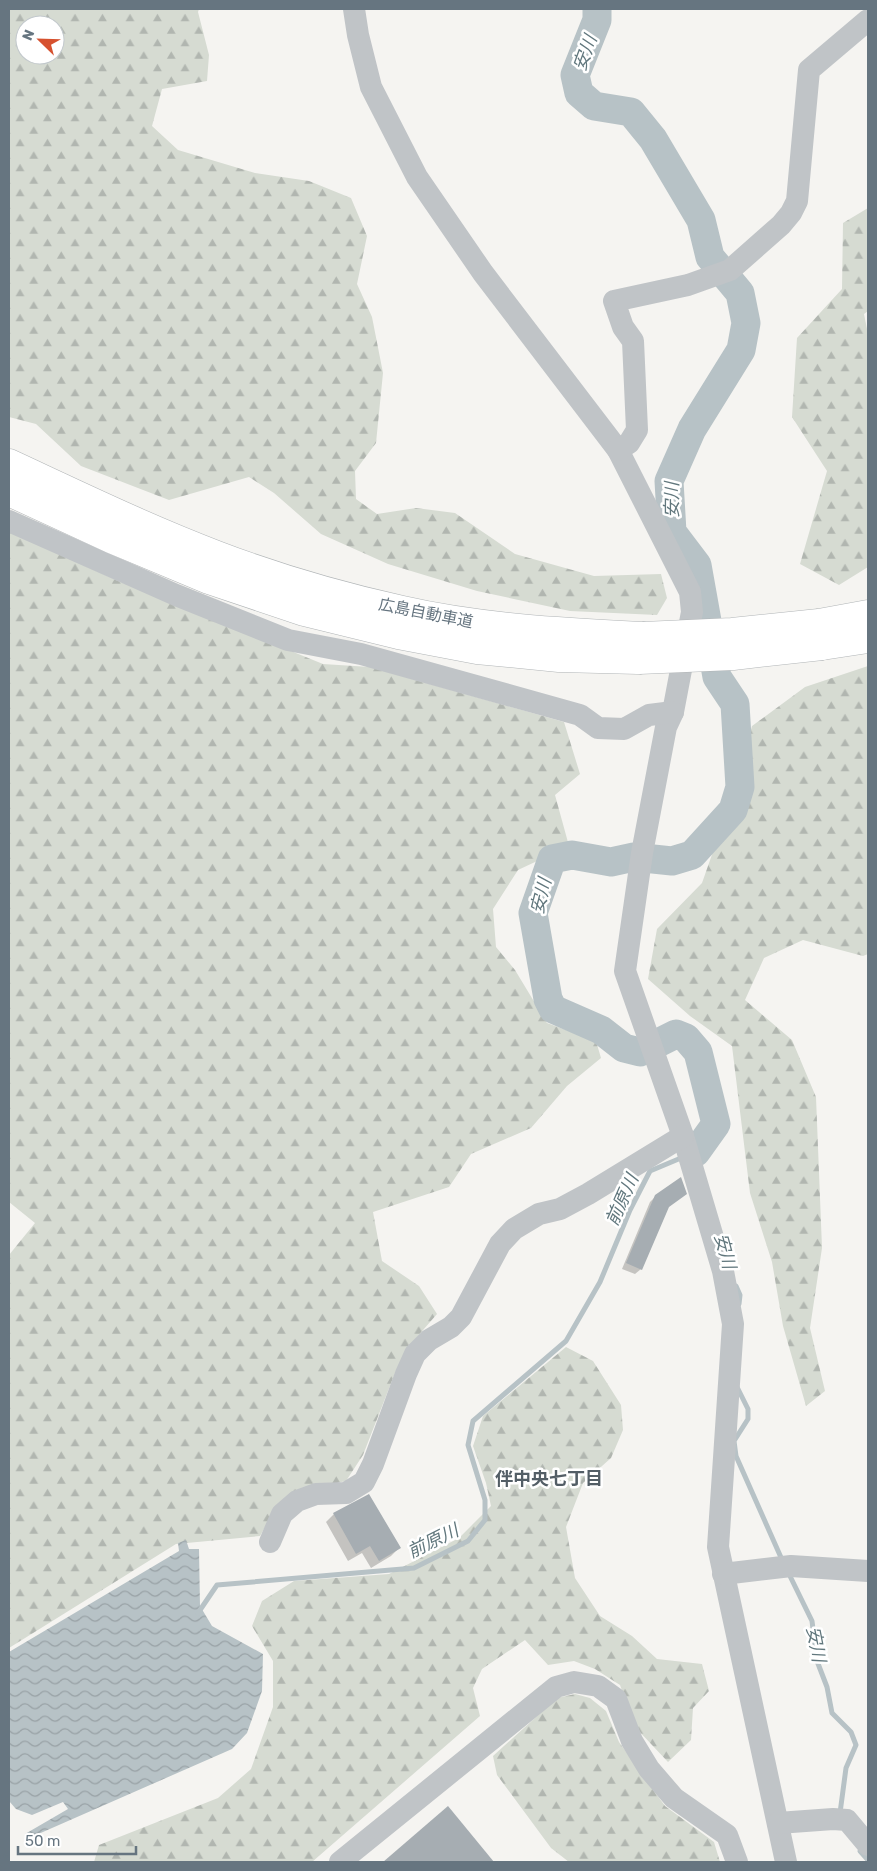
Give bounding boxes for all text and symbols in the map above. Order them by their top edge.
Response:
north arrow [15,15,65,65]
text: N [19,27,38,43]
water label: 安川 [569,30,602,74]
water label: 安川 [661,480,683,518]
street label: 広島自動車道 [377,595,475,631]
water label: 安川 [526,874,557,916]
water label: 前原川 [601,1169,644,1229]
water label: 安川 [710,1231,741,1273]
district label: 伴中央七丁目 [495,1468,603,1490]
water label: 前原川 [404,1518,464,1563]
water label: 安川 [802,1624,831,1666]
scale bar [18,1824,135,1856]
text: 50 m [25,1832,60,1850]

